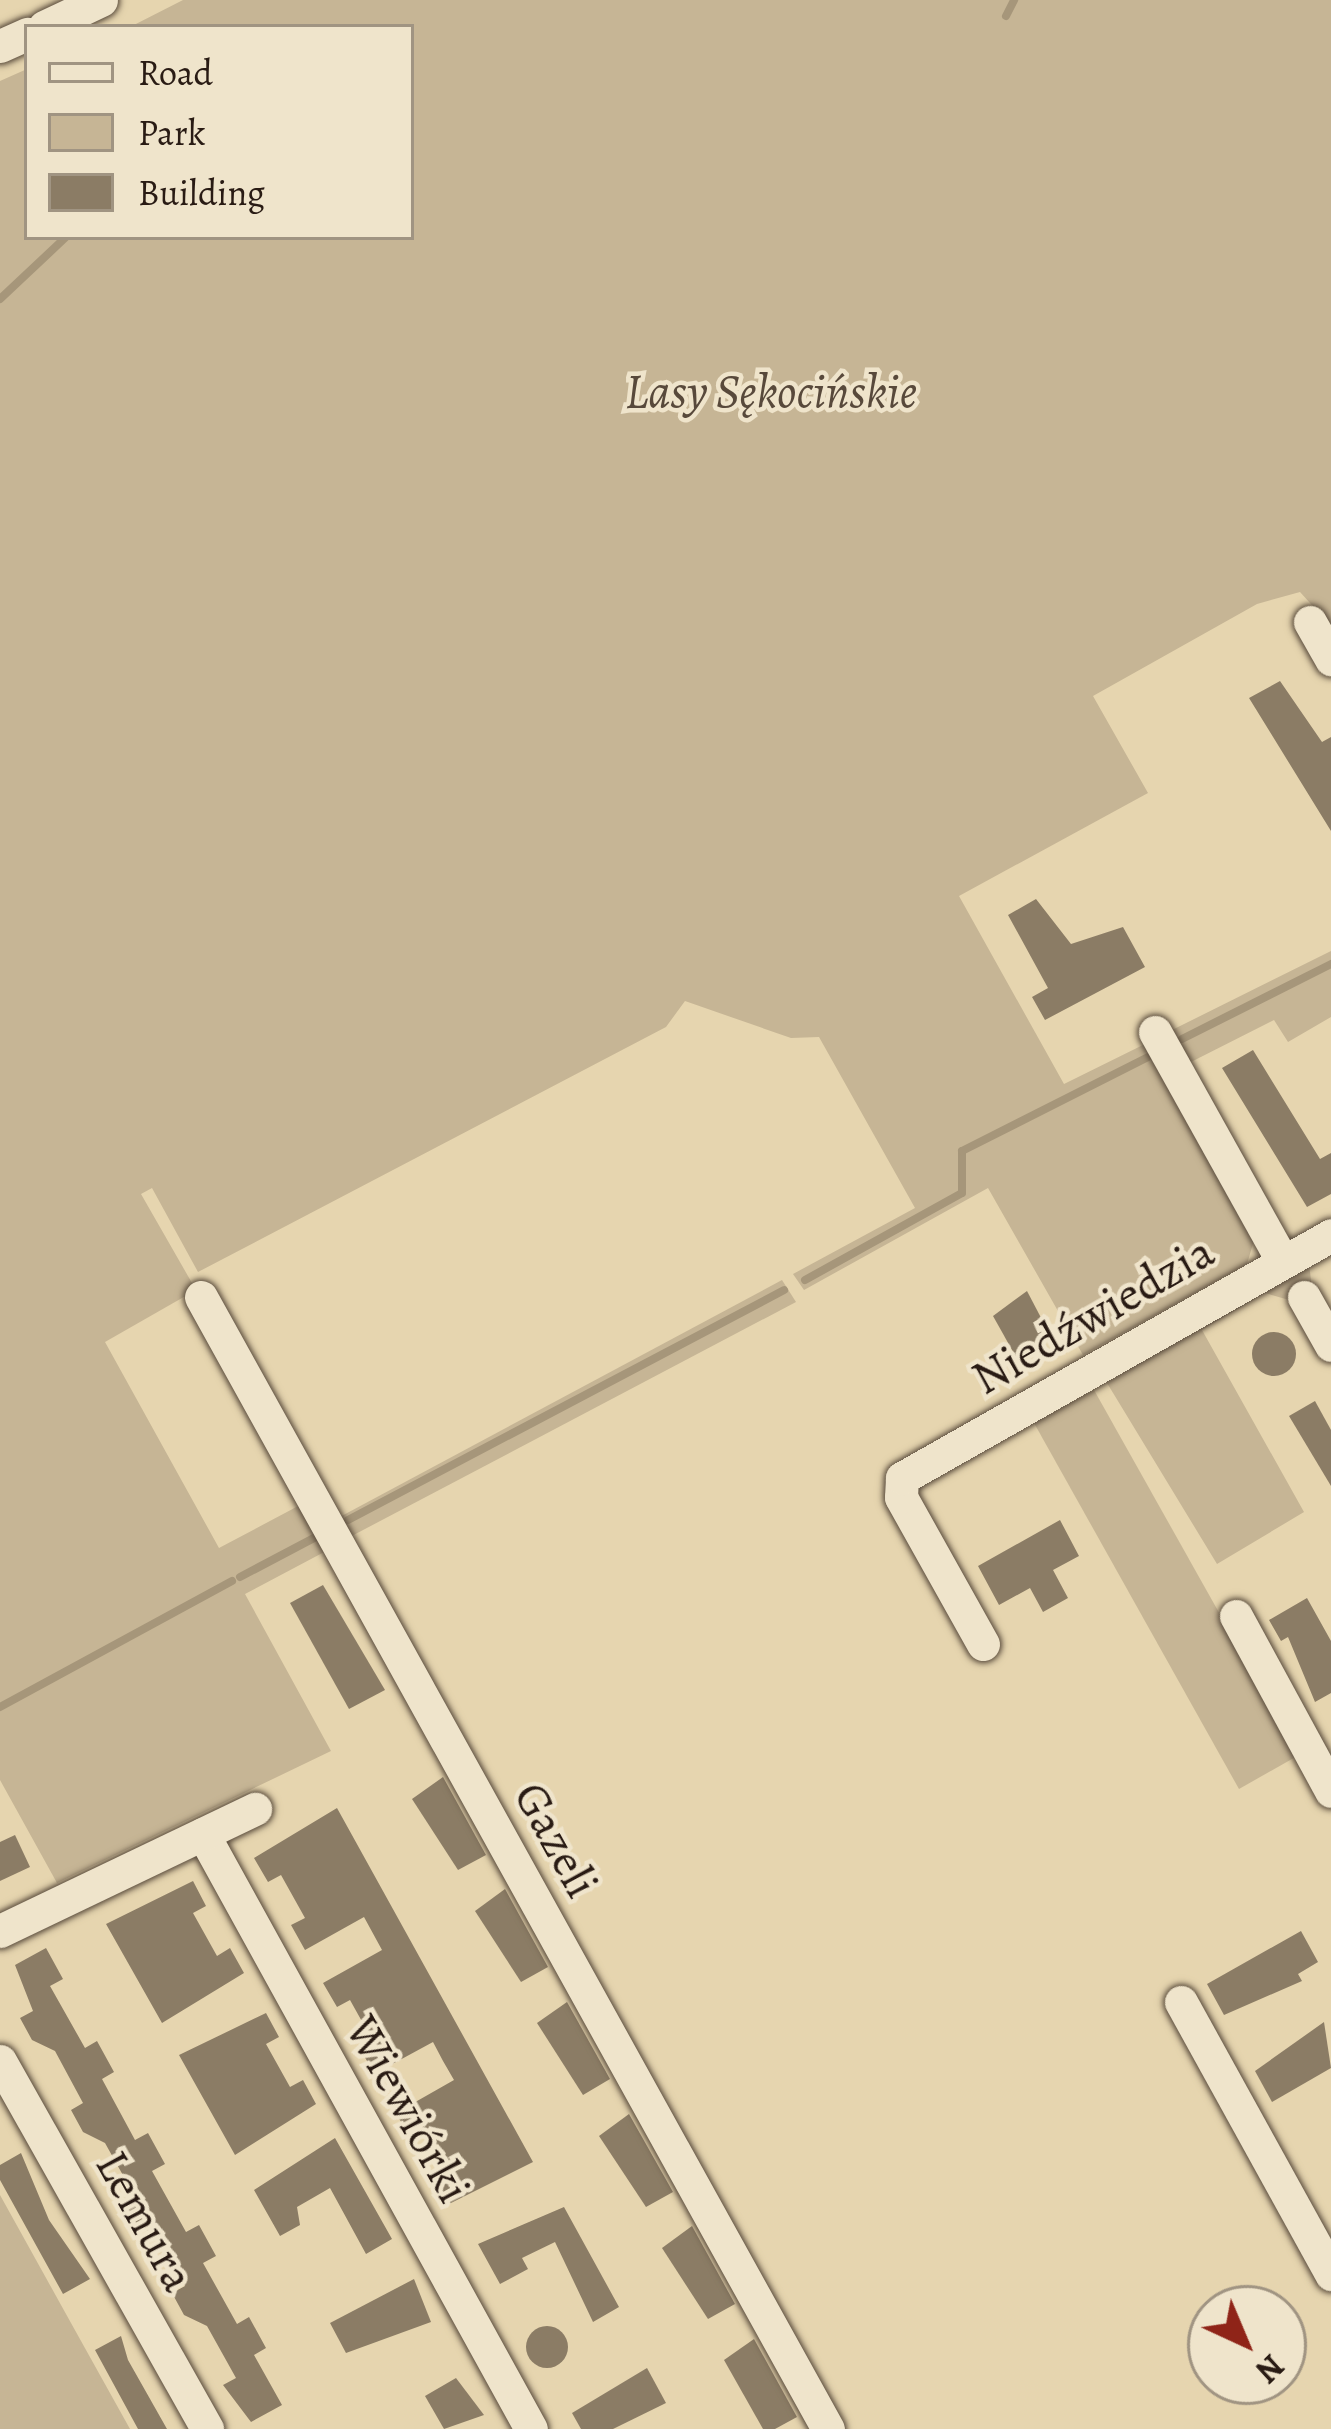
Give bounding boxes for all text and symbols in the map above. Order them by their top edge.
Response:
legend [24,24,414,240]
text: Road [138,48,213,97]
text: Park [138,108,206,157]
text: Building [138,168,265,217]
park label: Lasy Sękocińskie [625,363,917,421]
street label: Niedźwiedzia [962,1223,1224,1407]
street label: Gazeli [501,1772,611,1908]
street label: Wiewiórki [333,2005,483,2213]
street label: Lemura [83,2141,207,2301]
north arrow [1187,2285,1307,2405]
text: N [1246,2345,1295,2394]

